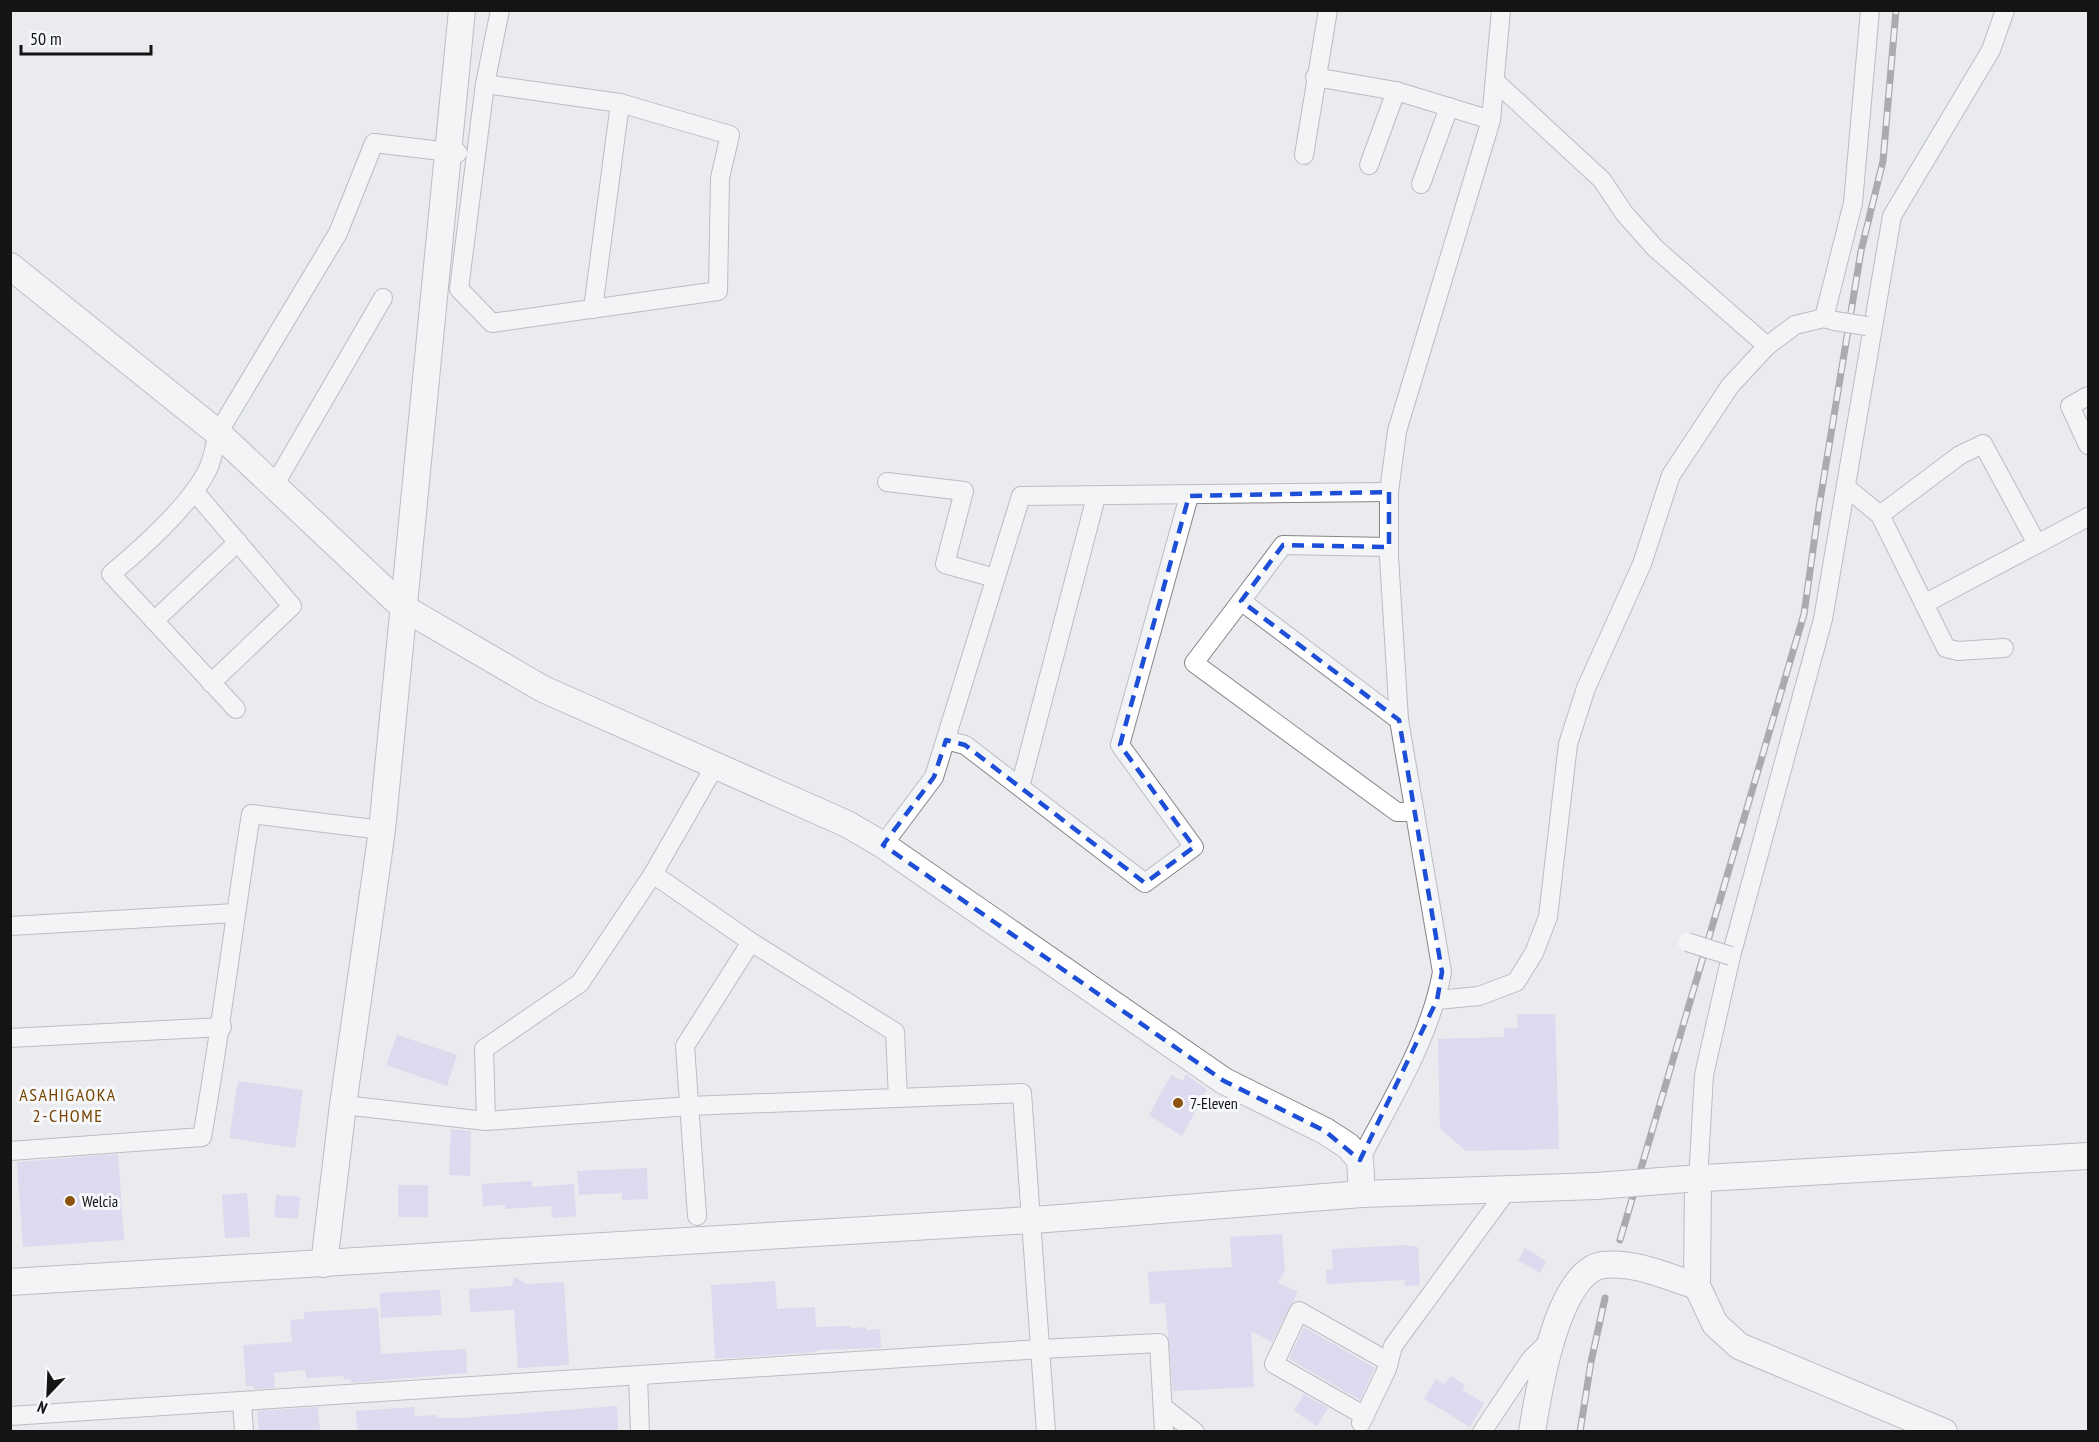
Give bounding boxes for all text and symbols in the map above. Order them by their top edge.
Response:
scale bar [21,18,152,56]
text: 50 m [30,27,62,50]
district label: ASAHIGAOKA 2-CHOME [19,1083,117,1127]
place label: 7-Eleven [1190,1093,1238,1113]
marker: 7-Eleven [1171,1096,1185,1110]
place label: Welcia [82,1191,118,1211]
marker: Welcia [63,1194,77,1208]
north arrow [18,1364,78,1424]
text: N [34,1397,50,1419]

